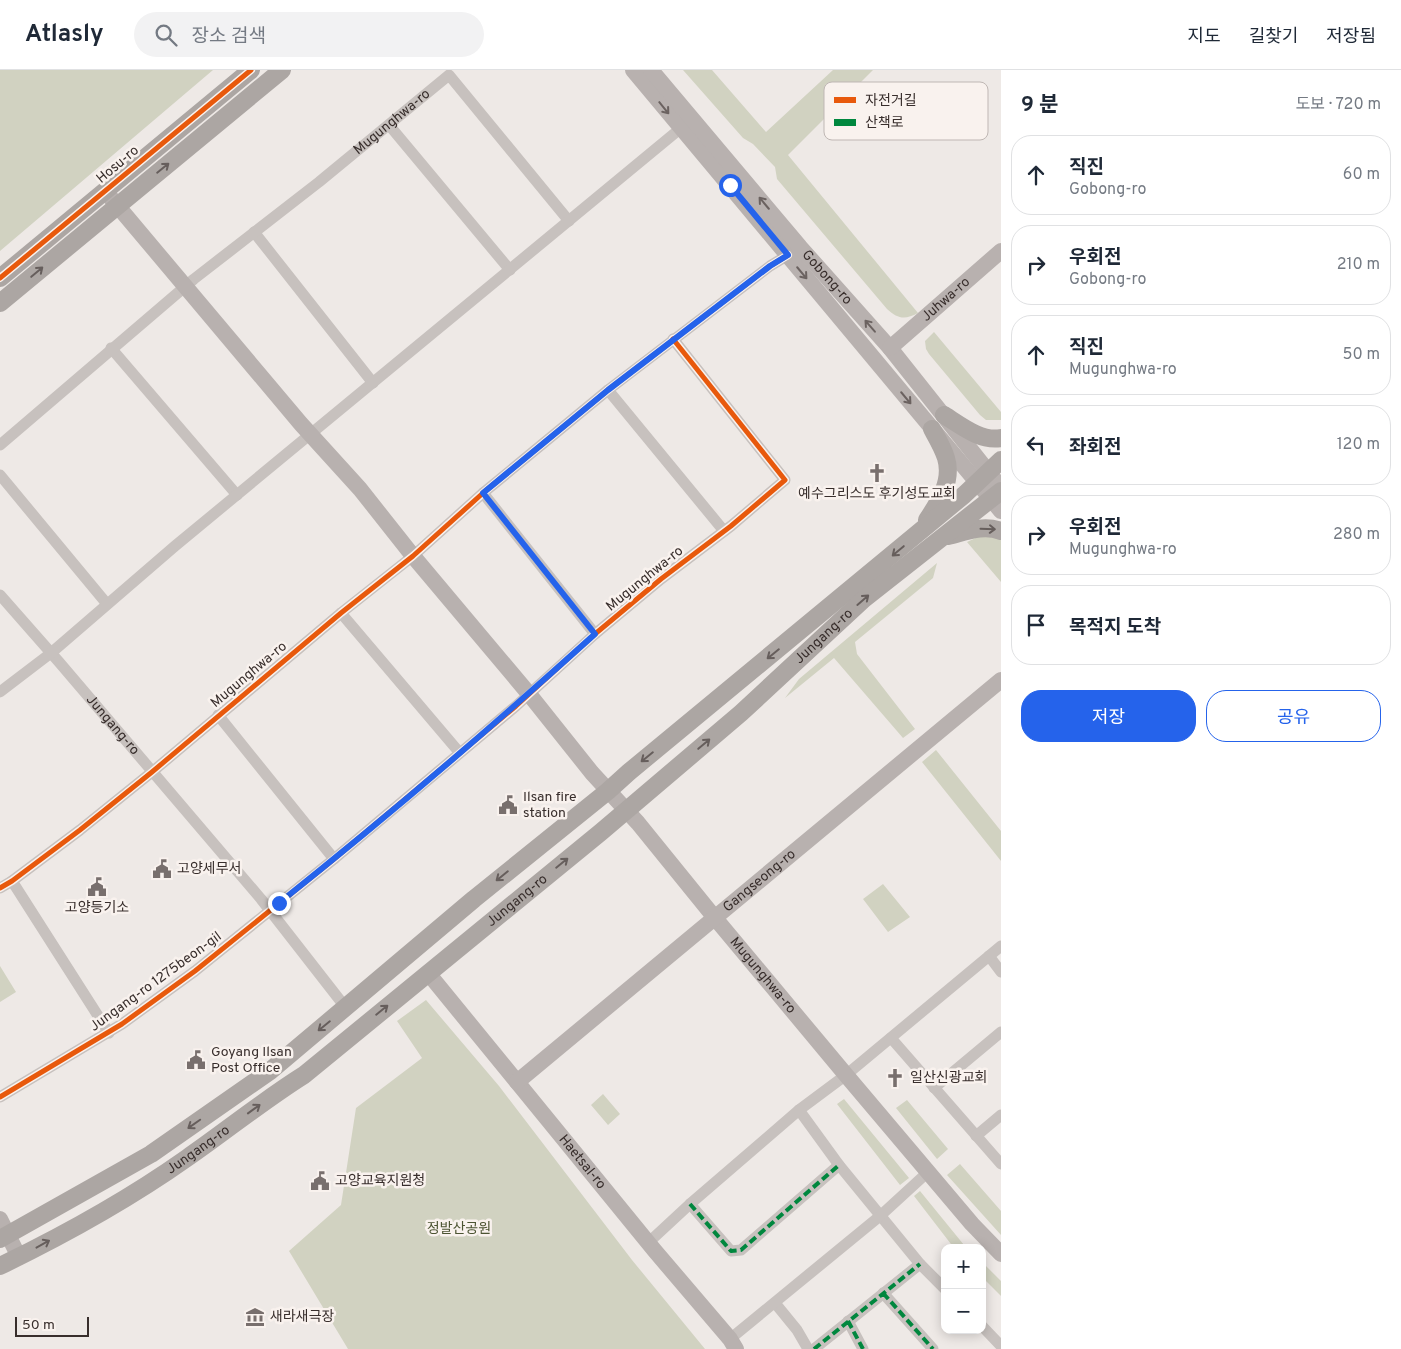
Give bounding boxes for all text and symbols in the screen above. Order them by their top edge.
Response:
search box [134,12,484,57]
text: Atlasly [25,20,104,50]
icon: search [152,21,180,49]
text: 장소 검색 [192,25,266,49]
text: 지도 [1188,26,1221,49]
text: 길찾기 [1249,26,1298,49]
text: 저장됨 [1326,26,1376,49]
legend [824,82,988,140]
street label: Mugunghwa-ro [350,85,434,159]
text: 9 분 [1021,92,1058,119]
text: 자전거길 [865,93,917,110]
text: 도보 · 720 m [1296,95,1381,115]
one-way arrow [659,101,670,114]
text: 산책로 [865,115,904,132]
street label: Hosu-ro [93,142,143,188]
text: 직진 [1069,156,1104,180]
icon: ahead [1022,161,1050,189]
one-way arrow [156,163,169,174]
text: 60 m [1343,165,1380,185]
route start [719,174,742,197]
text: Gobong-ro [1069,180,1146,200]
one-way arrow [758,197,769,210]
street label: Gobong-ro [798,246,856,308]
text: 우회전 [1069,246,1121,270]
icon: right [1022,251,1050,279]
text: 210 m [1337,255,1380,275]
one-way arrow [31,266,44,277]
one-way arrow [796,266,808,279]
text: Gobong-ro [1069,270,1146,290]
street label: Juhwa-ro [918,273,974,325]
one-way arrow [864,319,876,332]
text: 직진 [1069,336,1104,360]
icon: ahead [1022,341,1050,369]
text: 50 m [1343,345,1380,365]
text: Mugunghwa-ro [1069,360,1177,380]
one-way arrow [900,391,912,404]
icon: left [1022,431,1050,459]
text: 120 m [1337,435,1380,455]
text: 좌회전 [1069,436,1121,460]
church icon: 예수그리스도 후기성도교회 [866,462,888,484]
place label: 예수그리스도 후기성도교회 [798,486,956,503]
text: 우회전 [1069,516,1121,540]
icon: right [1022,521,1050,549]
one-way arrow [979,524,995,534]
text: 280 m [1333,525,1380,545]
text: Mugunghwa-ro [1069,540,1177,560]
street label: Mugunghwa-ro [603,543,687,615]
one-way arrow [891,545,904,556]
one-way arrow [857,595,870,606]
street label: Jungang-ro [791,605,857,668]
icon: arrive [1022,611,1050,639]
text: 목적지 도착 [1069,616,1161,640]
street label: Mugunghwa-ro [207,638,291,712]
one-way arrow [766,649,779,660]
button: 저장 [1021,690,1196,742]
button: 공유 [1206,690,1381,742]
street label: Jungang-ro [82,691,143,759]
one-way arrow [697,739,710,750]
one-way arrow [640,751,653,762]
place label: Ilsan fire station [523,789,577,822]
public building icon: Ilsan fire station [497,794,519,816]
street label: Gangseong-ro [719,845,799,916]
public building icon: 고양세무서 [151,858,173,880]
one-way arrow [555,858,568,869]
place label: 고양세무서 [177,861,241,878]
street label: Jungang-ro [483,871,551,931]
one-way arrow [496,871,509,882]
public building icon: 고양등기소 [86,876,108,898]
route end [268,892,291,915]
place label: 고양등기소 [65,900,129,917]
street label: Jungang-ro 1275beon-gil [87,928,225,1036]
street label: Mugunghwa-ro [726,934,800,1017]
one-way arrow [375,1005,388,1016]
one-way arrow [318,1020,331,1031]
place label: Goyang Ilsan Post Office [211,1044,292,1077]
public building icon: Goyang Ilsan Post Office [185,1049,207,1071]
church icon: 일산신광교회 [884,1067,906,1089]
place label: 일산신광교회 [910,1070,987,1087]
one-way arrow [246,1104,260,1114]
one-way arrow [188,1118,202,1129]
street label: Jungang-ro [163,1121,233,1178]
street label: Haetsal-ro [555,1131,610,1193]
public building icon: 고양교육지원청 [309,1170,331,1192]
place label: 고양교육지원청 [335,1173,425,1190]
park label: 정발산공원 [427,1221,491,1238]
one-way arrow [36,1239,51,1249]
map controls [941,1244,986,1334]
button: + [941,1244,986,1289]
button: − [941,1289,986,1334]
museum icon: 새라새극장 [244,1306,266,1328]
place label: 새라새극장 [270,1309,335,1326]
scale bar [15,1314,89,1337]
text: 50 m [22,1317,55,1334]

